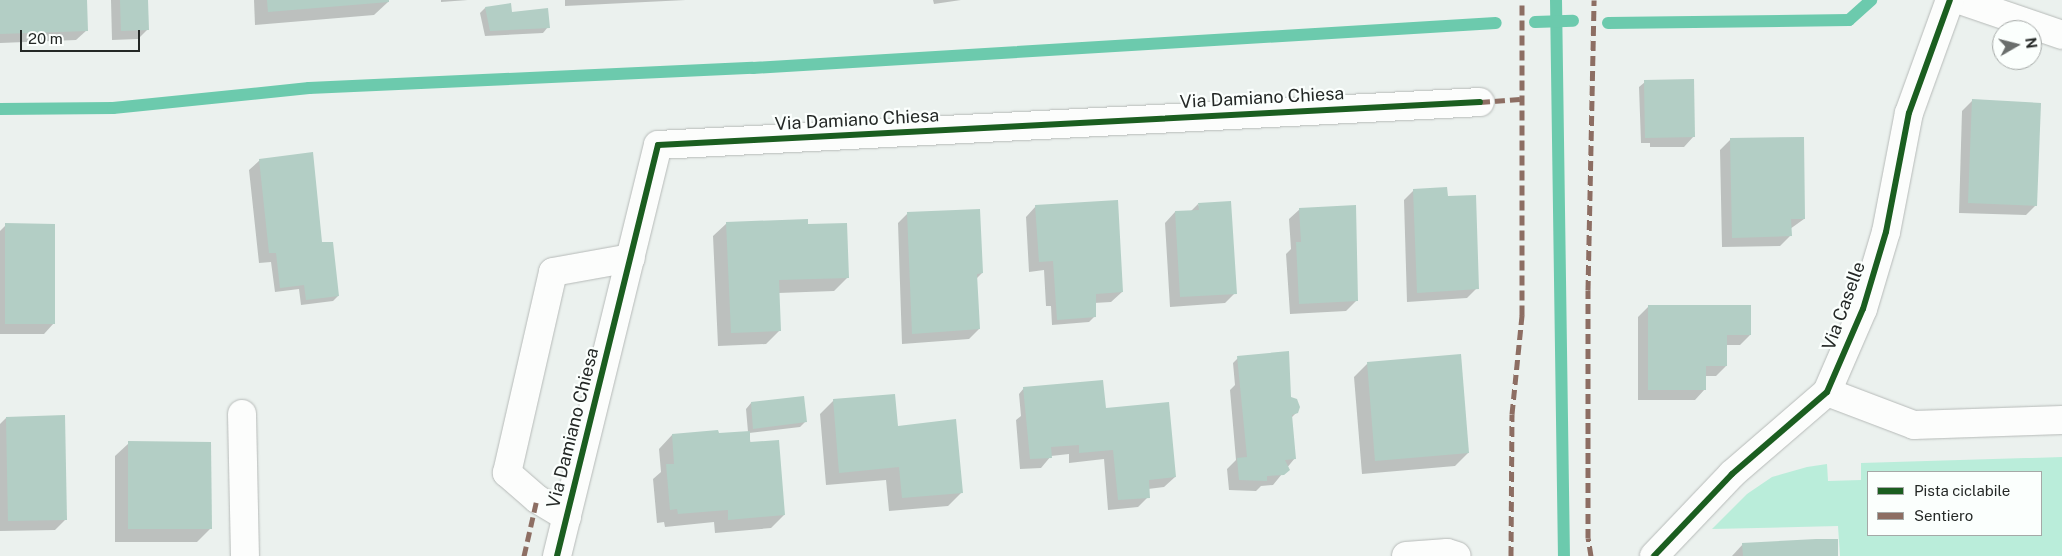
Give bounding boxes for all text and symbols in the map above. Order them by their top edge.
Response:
scale bar [22,20,142,52]
north arrow [1992,20,2042,70]
text: 20 m [28,30,63,47]
text: N [2022,37,2040,50]
street label: Via Damiano Chiesa [1179,83,1345,113]
street label: Via Damiano Chiesa [774,105,940,135]
street label: Via Caselle [1818,259,1870,353]
street label: Via Damiano Chiesa [543,345,603,511]
legend [1867,471,2042,536]
text: Pista ciclabile [1914,482,2010,499]
text: Sentiero [1914,507,1973,524]

